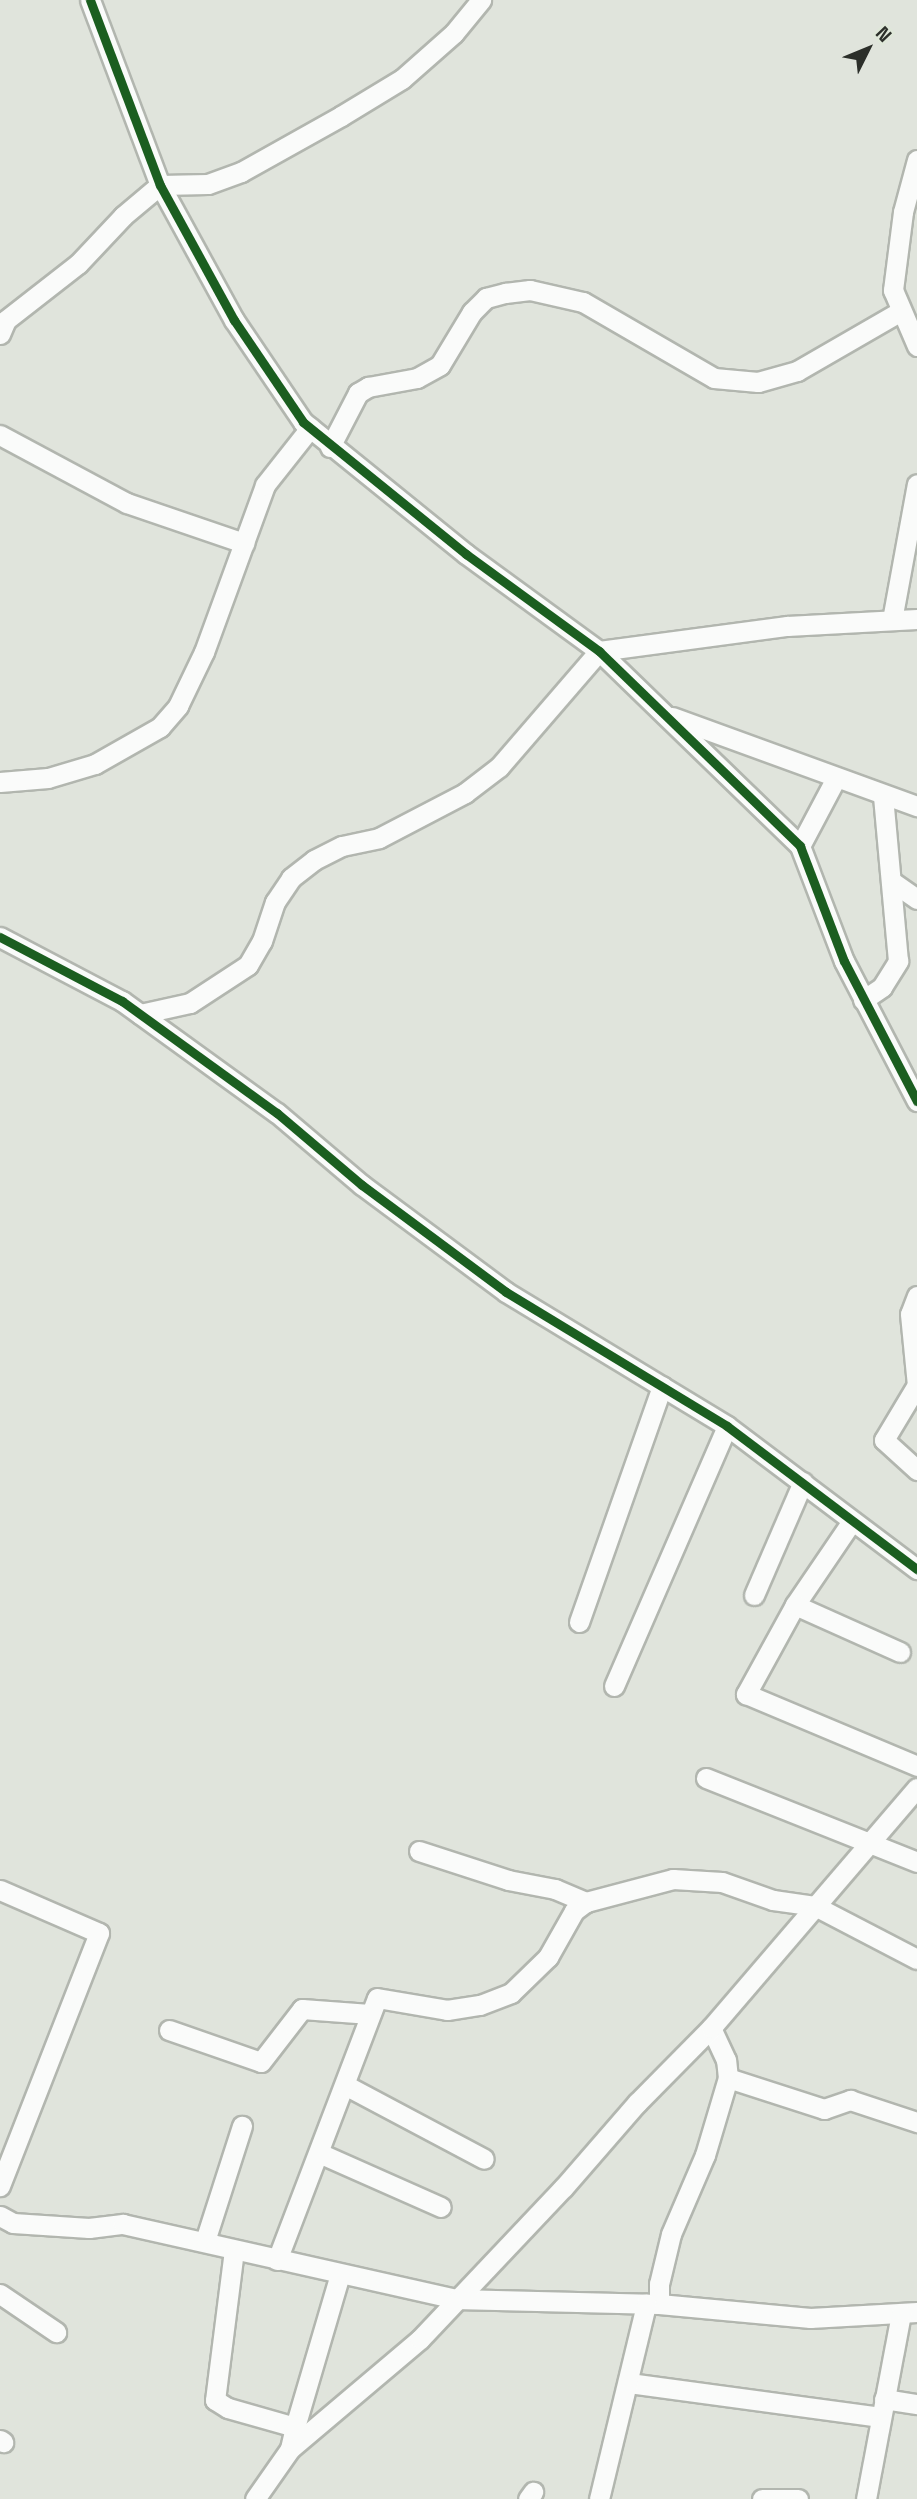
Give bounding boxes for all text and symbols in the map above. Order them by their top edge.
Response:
north arrow [833,14,903,84]
text: N [870,21,897,48]

